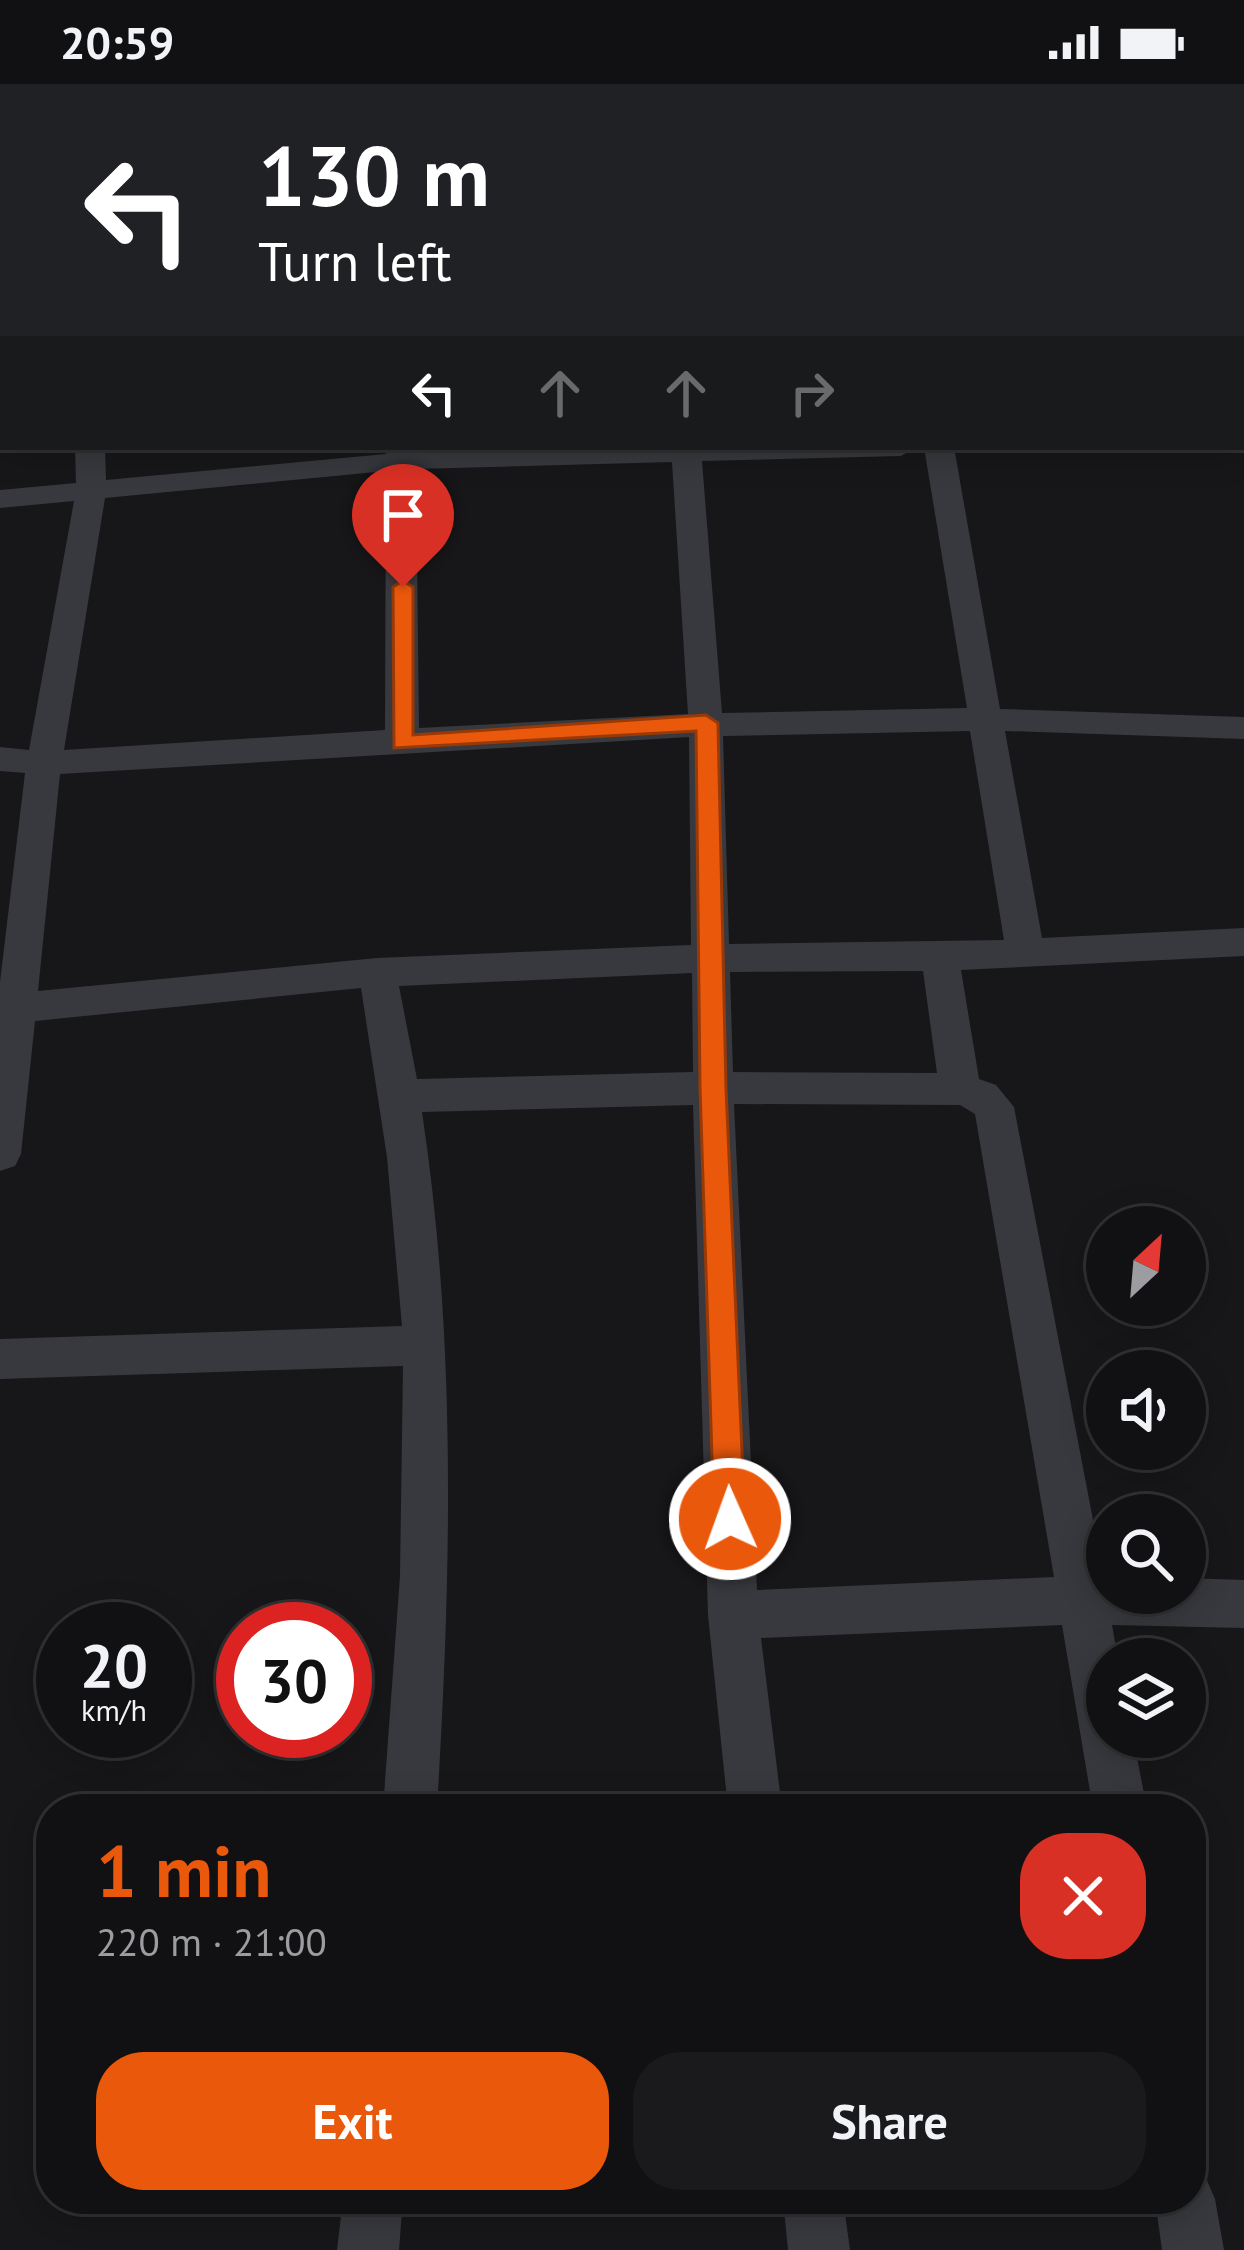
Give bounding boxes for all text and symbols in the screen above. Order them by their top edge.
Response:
text: 20:59 [60,13,174,71]
text: 130 m [258,120,490,229]
icon: left [60,132,216,288]
text: Turn left [258,226,452,296]
icon: left [401,360,467,426]
icon: ahead [527,360,593,426]
icon: ahead [653,360,719,426]
icon: right [779,360,845,426]
pin [352,464,454,587]
icon: arrive [370,482,436,548]
north arrow [1086,1206,1206,1326]
map controls [1086,1206,1206,1758]
button: sound [1086,1350,1206,1470]
position arrow [667,1456,793,1582]
button: search [1086,1494,1206,1614]
speed limit sign: 30 [216,1602,372,1758]
text: 20 [80,1626,148,1704]
button: layers [1086,1638,1206,1758]
text: km/h [81,1690,147,1729]
text: 1 min [96,1824,272,1917]
button: close [1020,1833,1146,1959]
text: 220 m · 21:00 [96,1916,327,1967]
button: Exit [96,2052,609,2190]
button: Share [633,2052,1146,2190]

